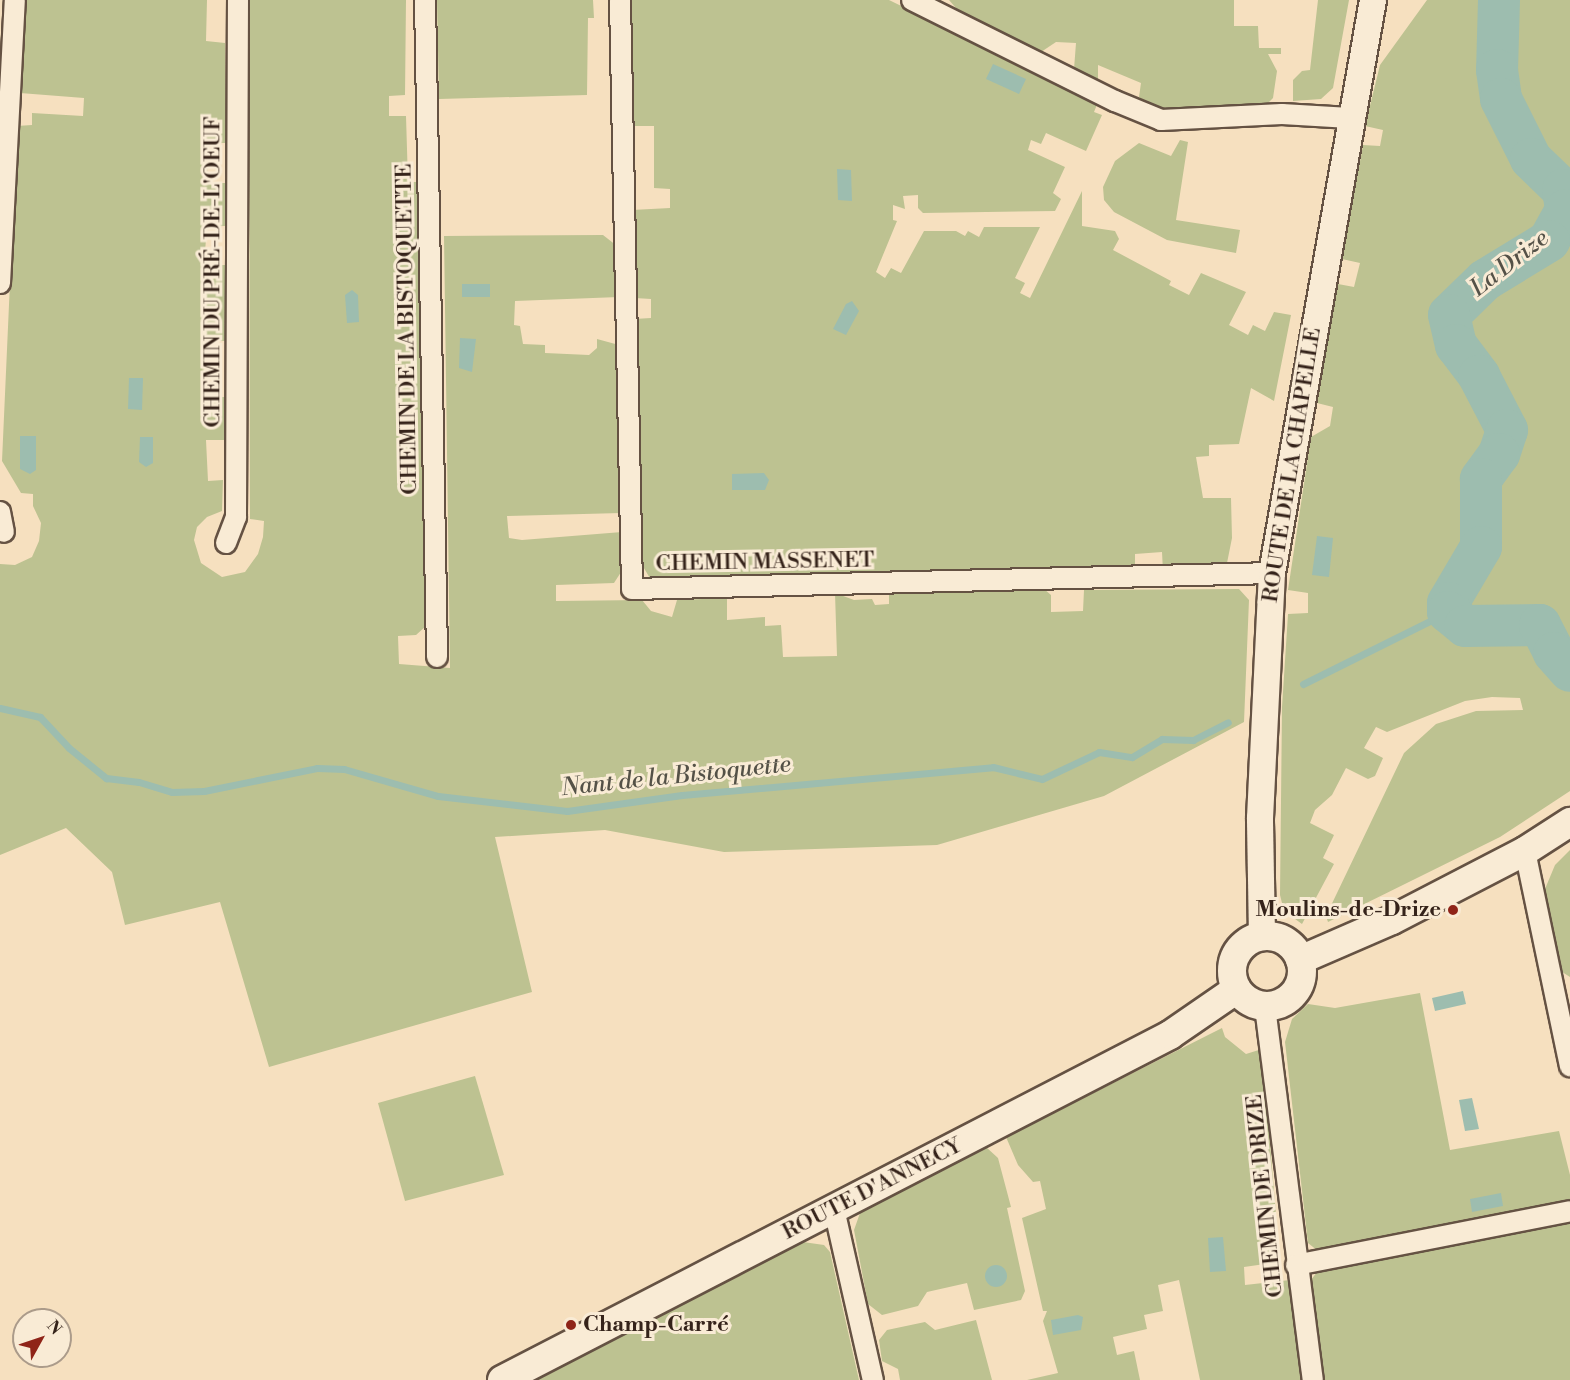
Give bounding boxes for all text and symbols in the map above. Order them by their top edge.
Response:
street label: CHEMIN DU PRÉ-DE-L'OEUF [200,116,226,428]
street label: CHEMIN DE LA BISTOQUETTE [391,163,423,495]
water label: La Drize [1465,225,1555,303]
street label: ROUTE DE LA CHAPELLE [1257,326,1327,604]
street label: CHEMIN MASSENET [655,547,875,577]
water label: Nant de la Bistoquette [560,751,792,803]
place label: Moulins-de-Drize [1256,897,1441,923]
marker: Moulins-de-Drize [1446,903,1460,917]
street label: CHEMIN DE DRIZE [1241,1093,1289,1299]
street label: ROUTE D'ANNECY [778,1132,966,1246]
north arrow [12,1308,72,1368]
place label: Champ-Carré [583,1312,729,1338]
text: N [43,1316,66,1339]
marker: Champ-Carré [564,1318,578,1332]

